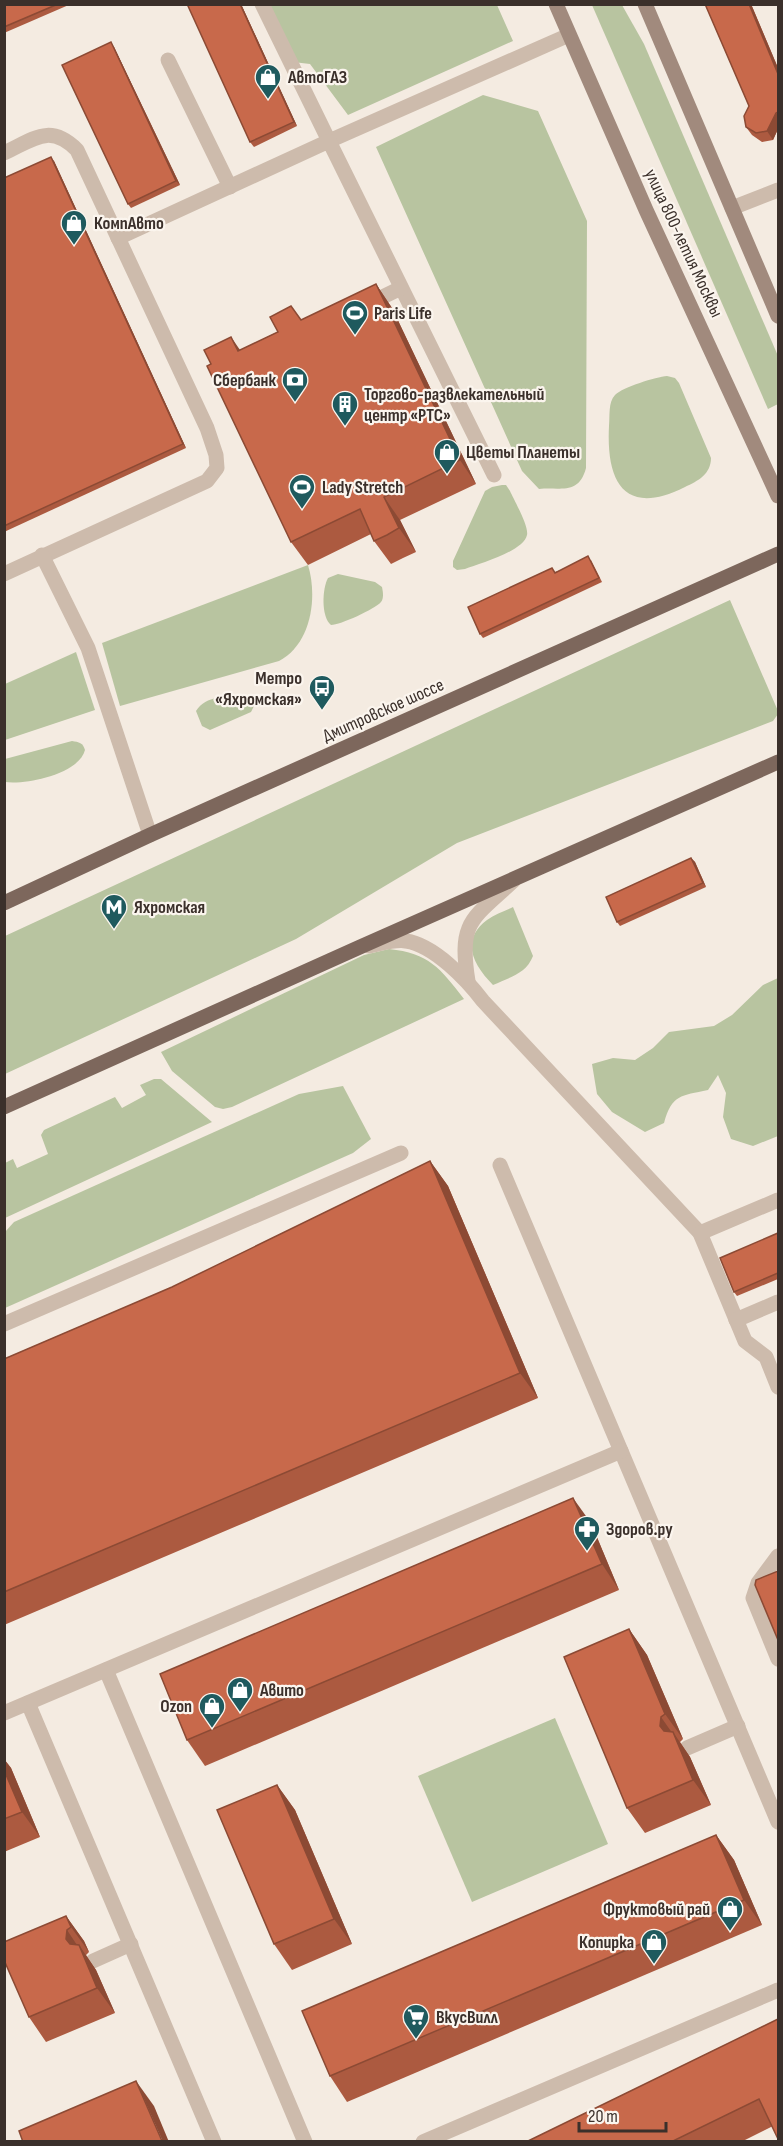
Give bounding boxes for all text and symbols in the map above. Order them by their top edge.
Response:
shop icon: АвтоГАЗ [253,62,283,100]
place label: АвтоГАЗ [287,67,347,88]
street label: улица 800-летия Москвы [640,166,727,321]
shop icon: КомпАвто [59,208,89,246]
place label: КомпАвто [94,213,164,234]
sports icon: Paris Life [340,298,370,336]
place label: Paris Life [374,303,432,324]
bank icon: Сбербанк [280,365,310,403]
place label: Сбербанк [213,370,276,391]
place label: Торгово-развлекательный центр «РТС» [364,384,544,426]
building icon: Торгово-развлекательный центр «РТС» [330,389,360,427]
shop icon: Цветы Планеты [432,437,462,475]
place label: Цветы Планеты [466,442,580,463]
sports icon: Lady Stretch [287,472,317,510]
place label: Lady Stretch [322,477,403,498]
place label: Метро «Яхромская» [215,668,302,710]
bus stop icon: Метро «Яхромская» [307,673,337,711]
street label: Дмитровское шоссе [319,674,447,747]
metro station icon: Яхромская [99,892,129,930]
place label: Яхромская [134,897,205,918]
pharmacy icon: Здоров.ру [572,1514,602,1552]
place label: Здоров.ру [606,1519,673,1540]
shop icon: Авито [225,1675,255,1713]
place label: Авито [259,1680,304,1701]
shop icon: Ozon [197,1691,227,1729]
place label: Ozon [160,1696,192,1717]
shop icon: Фруктовый рай [715,1894,745,1932]
place label: Фруктовый рай [603,1899,710,1920]
shop icon: Копирка [639,1927,669,1965]
place label: Копирка [579,1932,634,1953]
supermarket icon: ВкусВилл [401,2002,431,2040]
place label: ВкусВилл [436,2007,499,2028]
scale bar [579,2095,666,2133]
text: 20 m [588,2106,618,2127]

